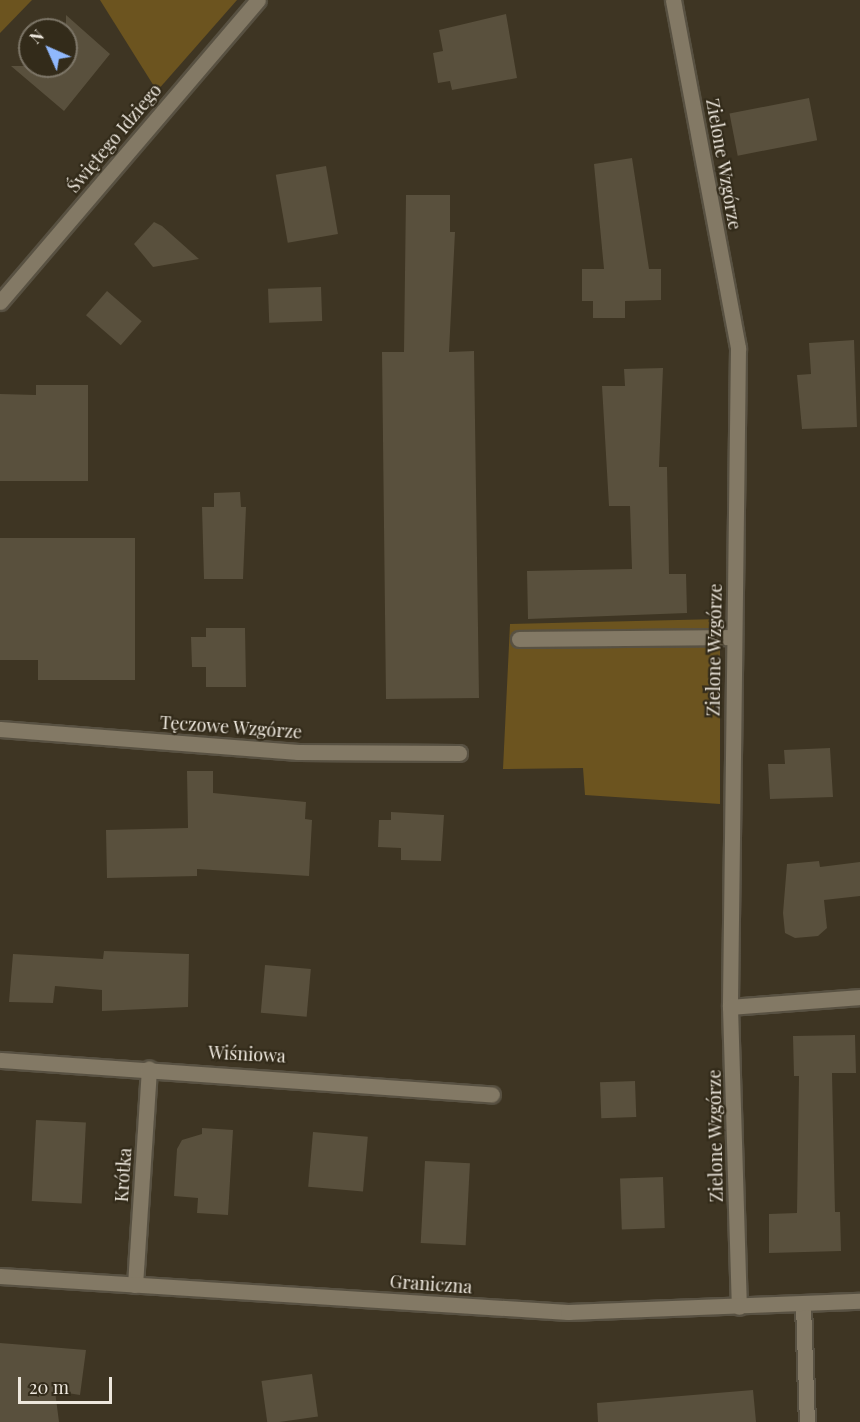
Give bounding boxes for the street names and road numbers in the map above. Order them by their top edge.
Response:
street label: Świętego Idziego [62,79,166,197]
street label: Zielone Wzgórze [702,96,746,232]
street label: Zielone Wzgórze [702,583,726,717]
street label: Tęczowe Wzgórze [159,711,303,743]
street label: Wiśniowa [208,1041,286,1067]
street label: Zielone Wzgórze [703,1069,727,1203]
street label: Krótka [110,1147,136,1203]
street label: Graniczna [389,1270,473,1298]

